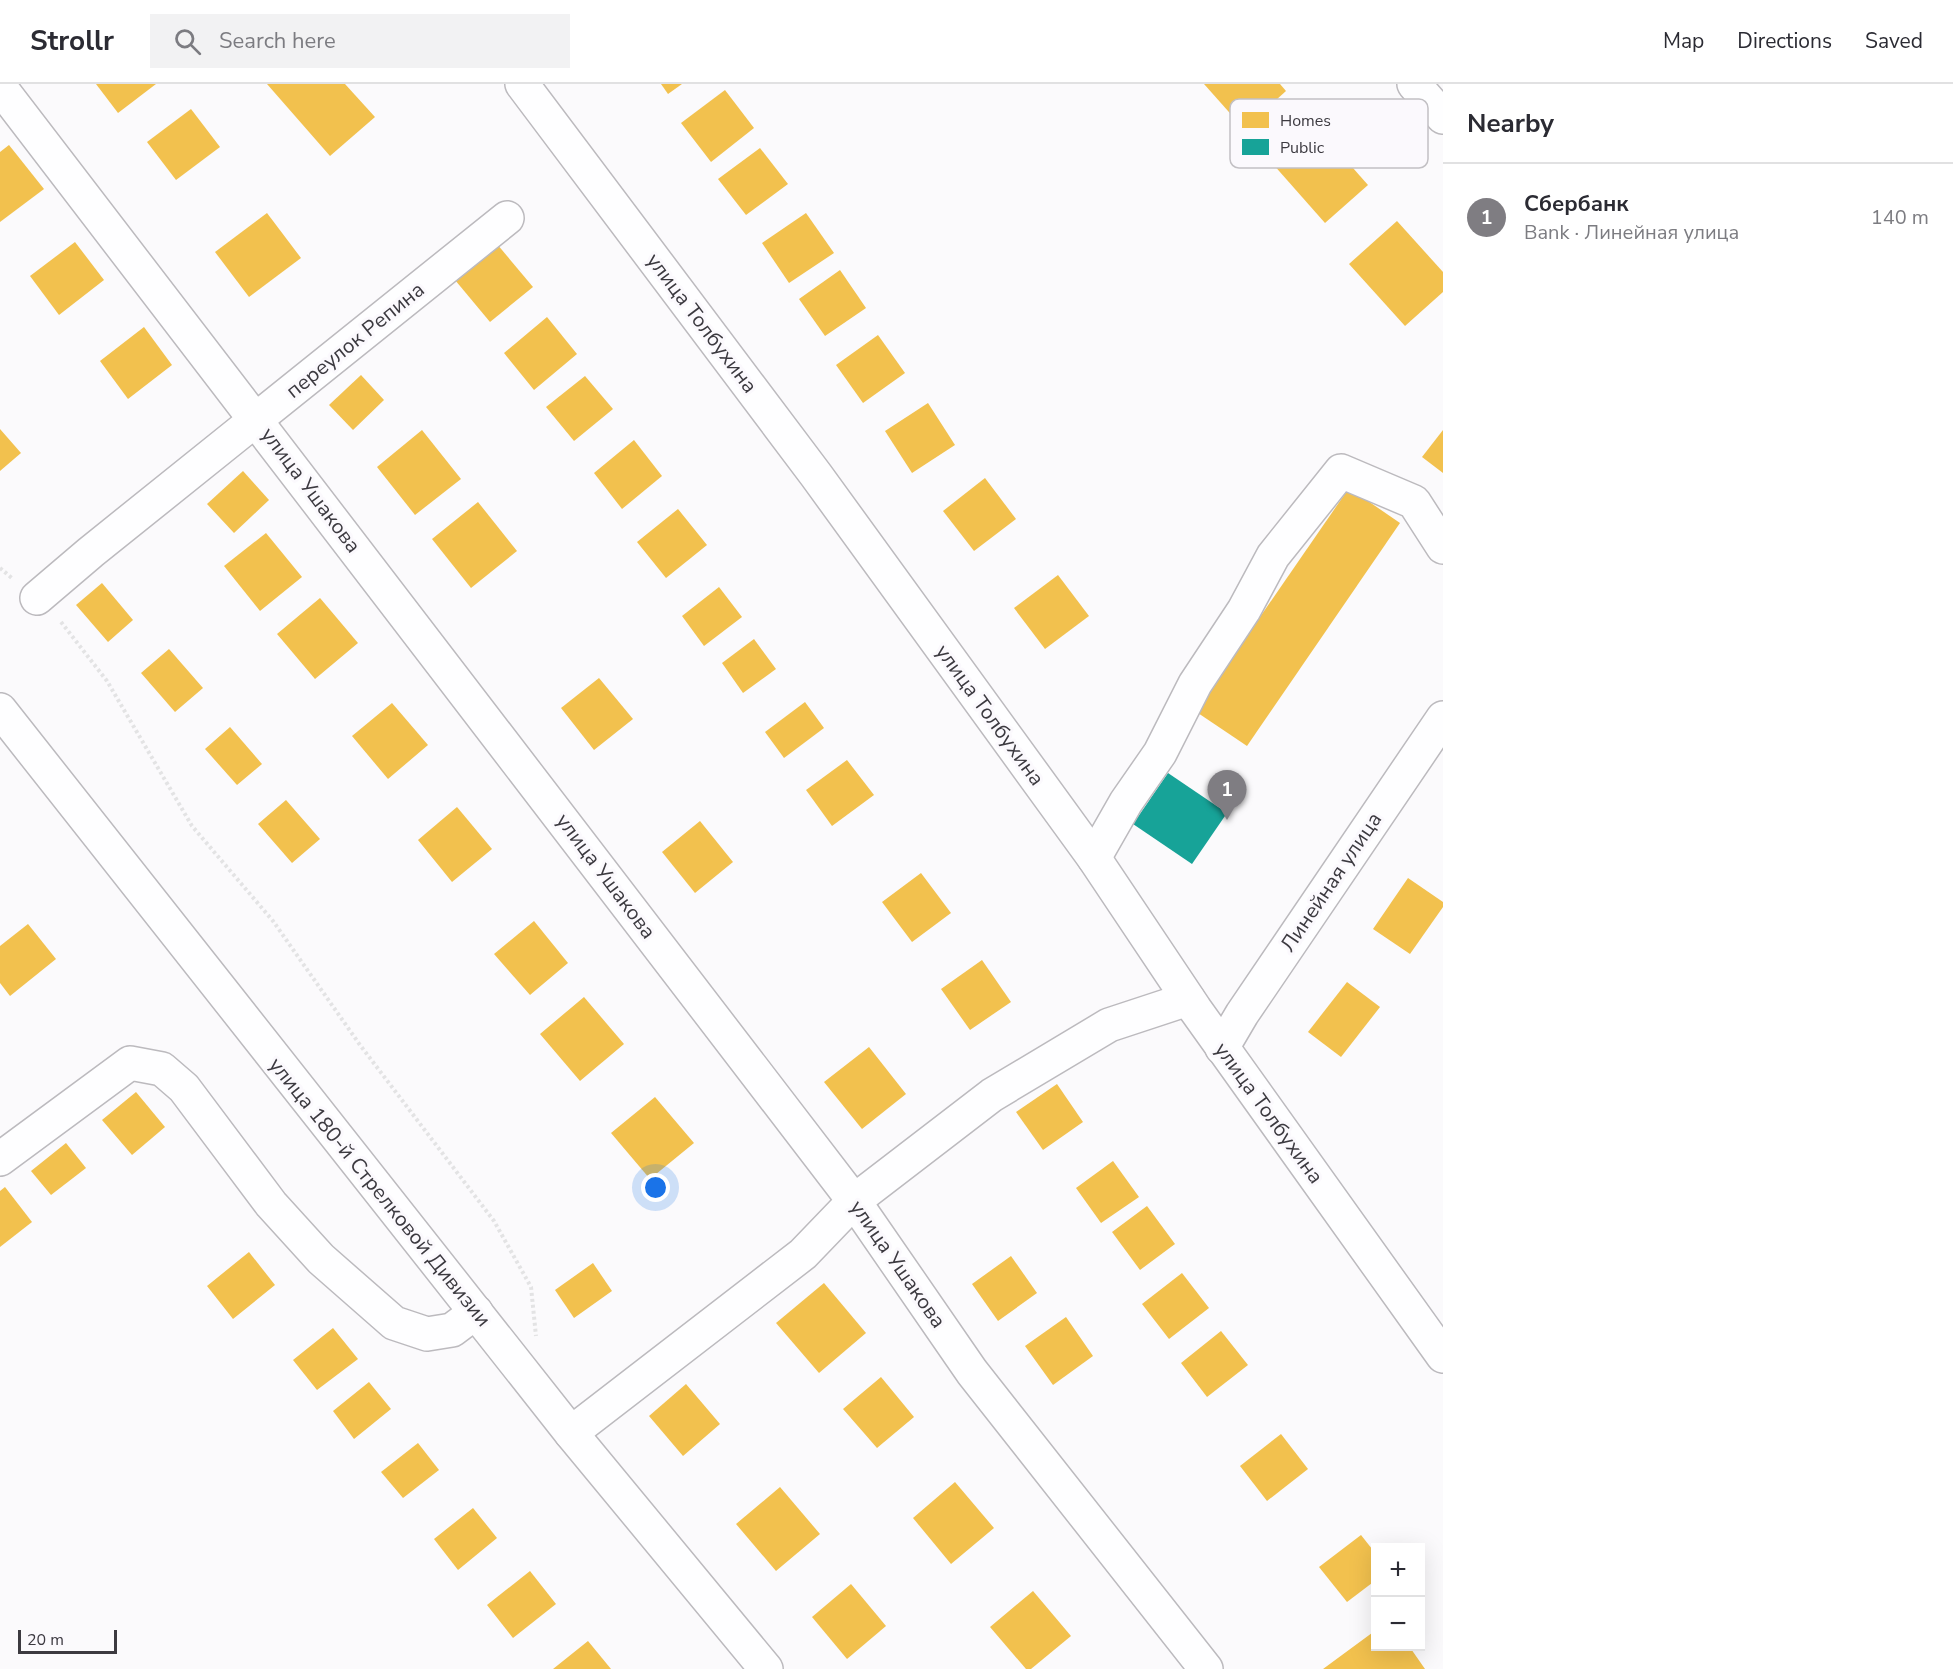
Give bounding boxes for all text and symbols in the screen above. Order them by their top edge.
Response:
search box [150,14,570,68]
text: Strollr [30,22,114,60]
icon: search [171,25,204,58]
text: Search here [219,26,336,56]
text: Map [1663,27,1704,55]
text: Directions [1737,27,1832,55]
text: Saved [1865,27,1923,55]
legend [1230,99,1428,168]
text: Nearby [1467,106,1554,141]
text: Homes [1280,110,1331,132]
text: Public [1280,137,1325,159]
text: Сбербанк [1524,189,1629,219]
text: 1 [1481,204,1493,231]
text: 140 m [1871,204,1929,231]
text: Bank · Линейная улица [1524,219,1739,246]
street label: улица Толбухина [640,247,764,399]
street label: переулок Репина [280,275,430,405]
street label: улица Ушакова [255,422,367,558]
street label: улица Толбухина [929,639,1051,791]
pin: 1 [1208,770,1246,820]
street label: Линейная улица [1274,807,1388,957]
street label: улица Ушакова [550,808,662,944]
street label: улица Толбухина [1208,1037,1330,1189]
street label: улица 180-й Стрелковой Дивизии [262,1051,498,1333]
your location [641,1173,670,1202]
street label: улица Ушакова [843,1194,953,1334]
map controls [1371,1543,1425,1651]
button: + [1371,1543,1425,1597]
button: − [1371,1597,1425,1651]
scale bar [18,1627,117,1654]
text: 20 m [27,1629,64,1651]

